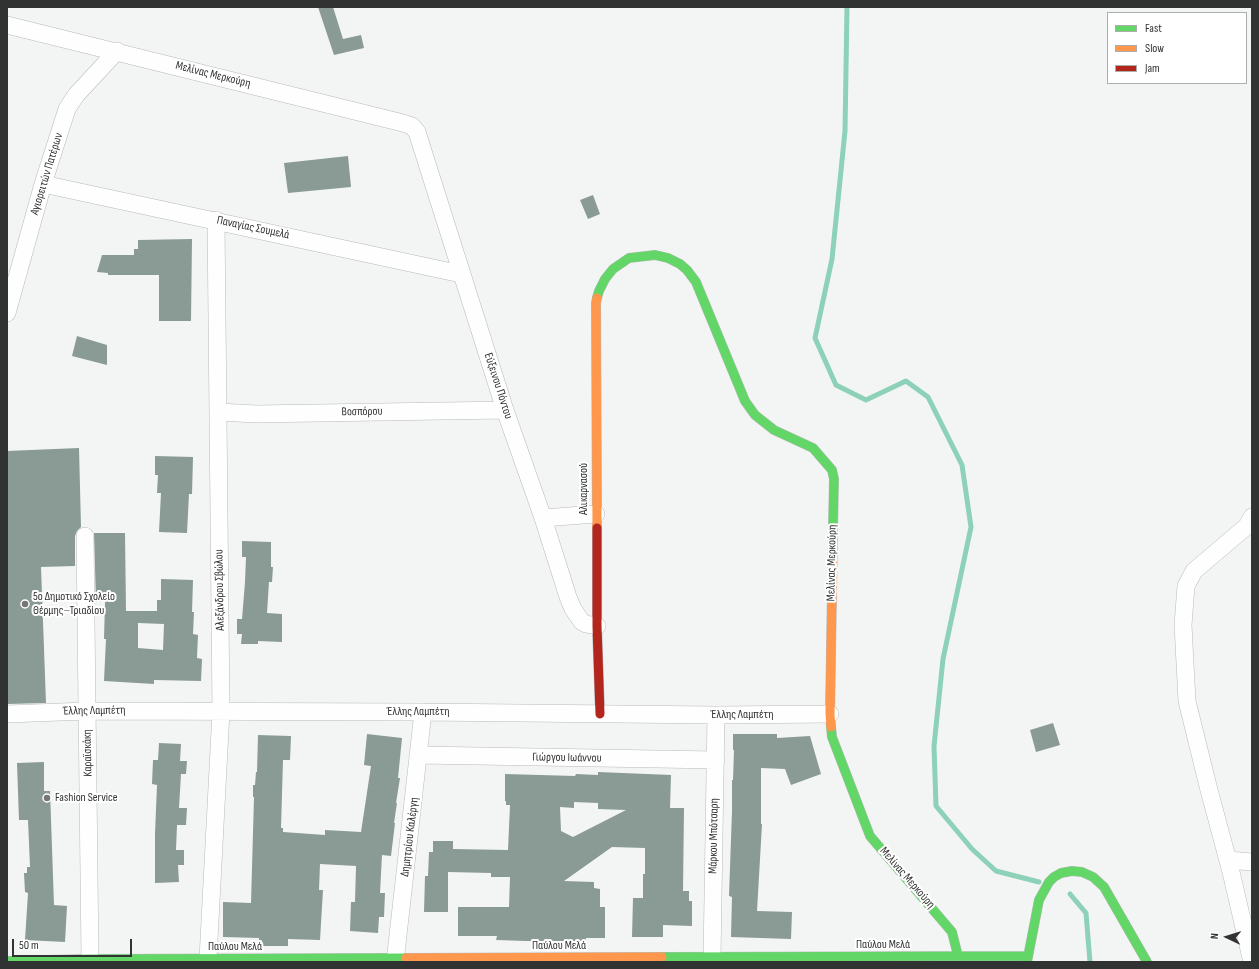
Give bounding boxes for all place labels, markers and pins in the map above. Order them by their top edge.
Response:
place label: 5ο Δημοτικό Σχολείο Θέρμης–Τριαδίου [33,590,115,618]
marker: 5ο Δημοτικό Σχολείο Θέρμης–Τριαδίου [20,599,30,609]
place label: Fashion Service [55,791,118,805]
marker: Fashion Service [42,793,52,803]

